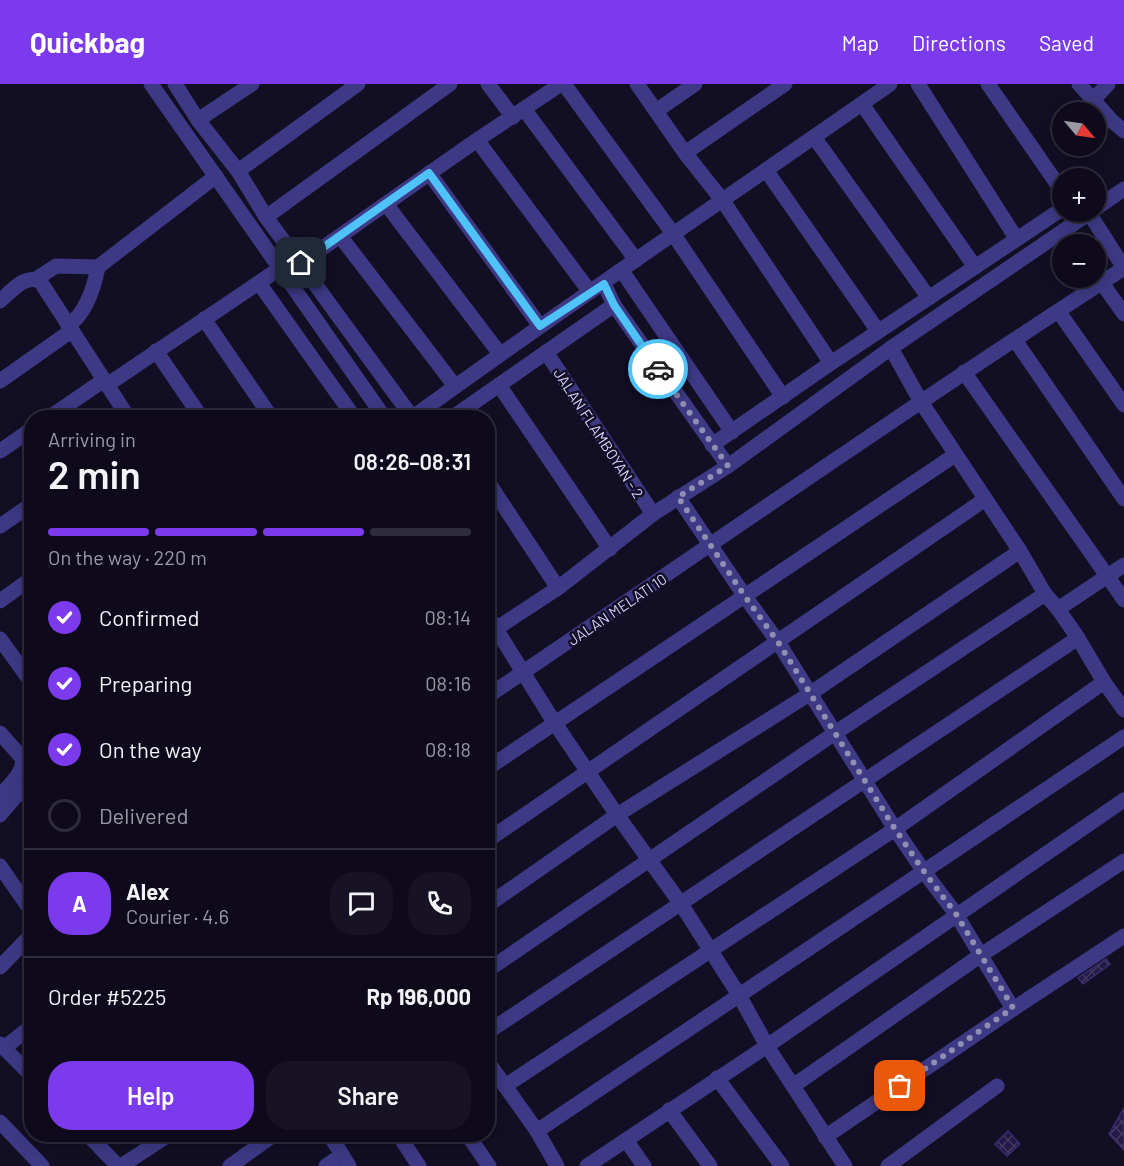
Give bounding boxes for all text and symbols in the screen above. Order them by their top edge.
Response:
text: Quickbag [30,25,145,59]
text: Map [842,30,879,55]
text: Directions [912,30,1006,55]
text: Saved [1039,30,1094,55]
north arrow [1052,102,1106,156]
map controls [1052,102,1106,288]
button: + [1052,168,1106,222]
button: − [1052,234,1106,288]
pin [275,237,326,288]
icon: home [284,246,317,279]
courier [628,339,688,399]
icon: car [642,353,675,386]
street label: JALAN FLAMBOYAN - 2 [550,365,648,501]
text: Arriving in [48,427,136,451]
text: 08:26–08:31 [354,448,471,474]
text: 2 min [48,450,141,497]
text: On the way · 220 m [48,545,207,569]
street label: JALAN MELATI 10 [564,569,670,649]
icon: check [48,601,81,634]
text: Confirmed [99,604,199,630]
text: 08:14 [424,605,471,629]
icon: check [48,667,81,700]
text: Preparing [99,670,192,696]
text: 08:16 [425,671,471,695]
icon: check [48,733,81,766]
text: On the way [99,736,202,762]
text: 08:18 [425,737,471,761]
text: Delivered [99,802,188,828]
button: chat [330,872,393,935]
button: phone [408,872,471,935]
text: Alex [126,878,169,904]
text: A [72,890,87,916]
text: Courier · 4.6 [126,904,229,928]
text: Order #5225 [48,983,166,1009]
text: Rp 196,000 [366,983,471,1009]
pin [874,1060,925,1111]
button: Help [48,1061,254,1130]
button: Share [266,1061,471,1130]
icon: bag [883,1069,916,1102]

